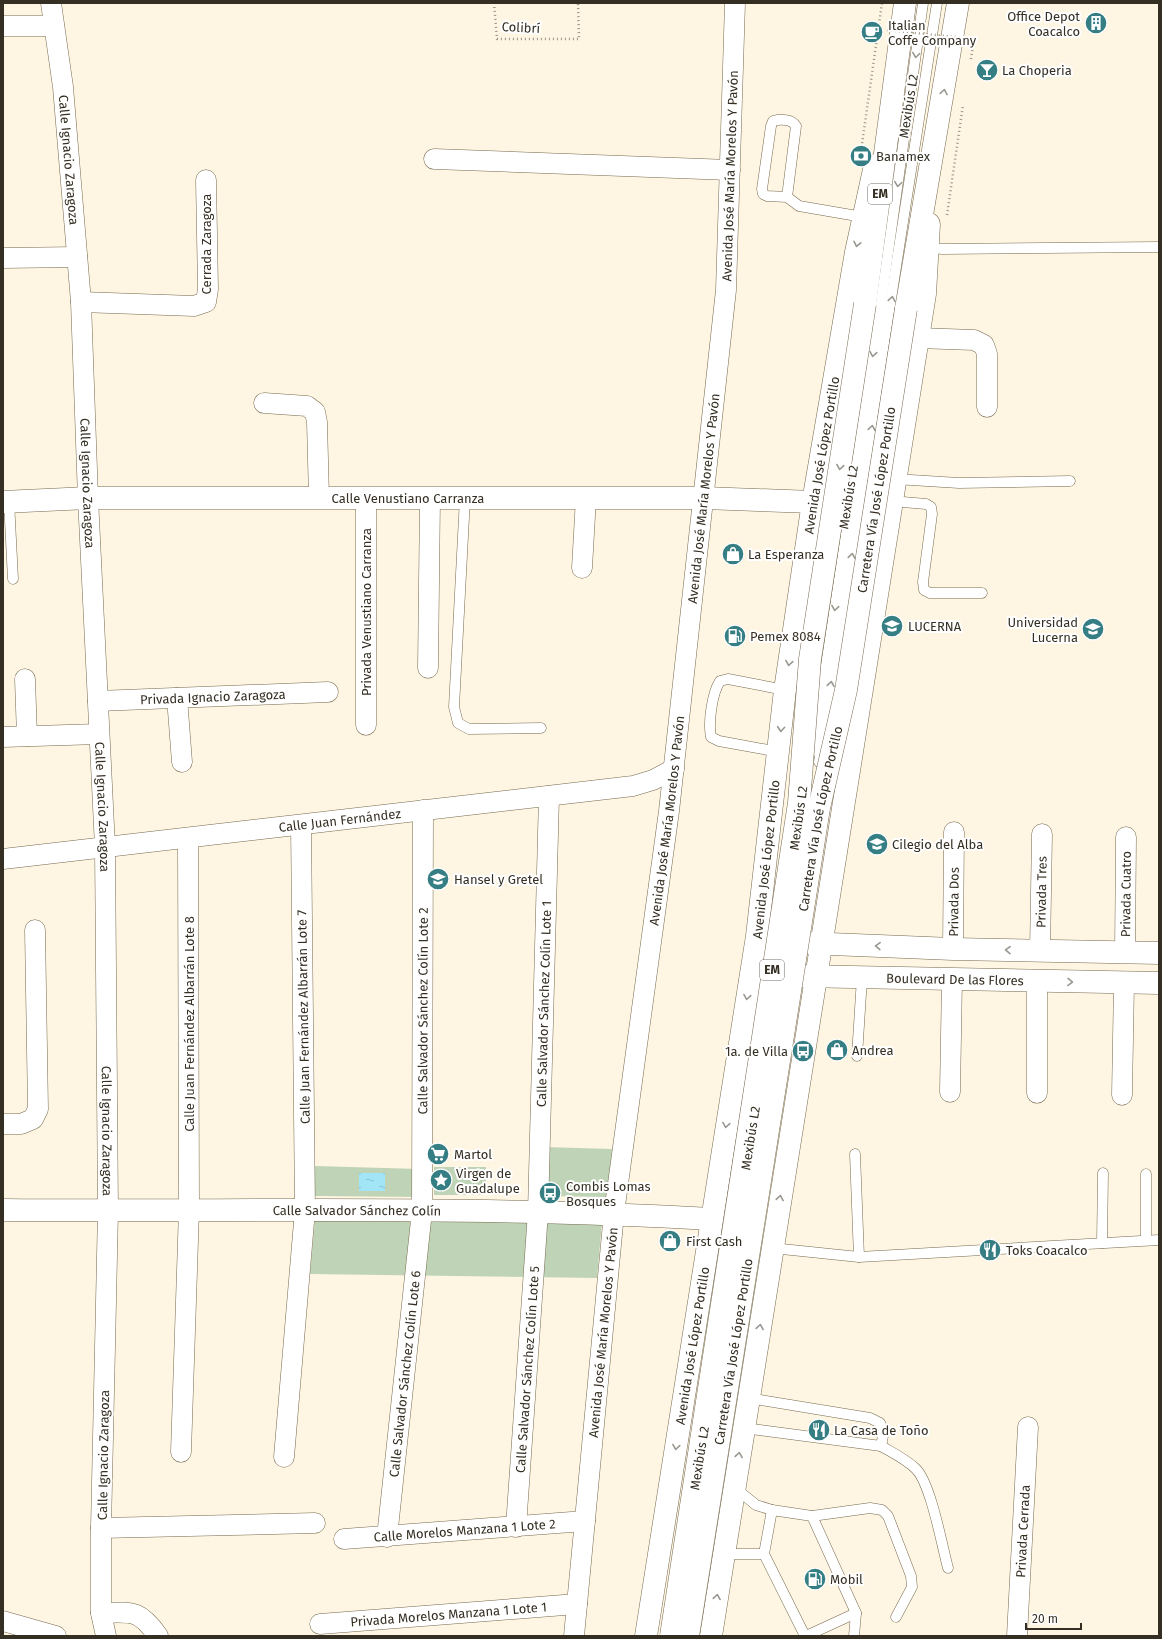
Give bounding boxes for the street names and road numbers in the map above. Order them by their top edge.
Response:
street label: Colibrí [501,19,541,36]
street label: Avenida José María Morelos Y Pavón [719,70,741,282]
street label: Mexibús L2 [896,73,921,139]
street label: Calle Ignacio Zaragoza [56,94,82,225]
road number: EM [868,184,892,204]
street label: Cerrada Zaragoza [199,194,214,294]
street label: Avenida José López Portillo [801,375,842,535]
street label: Avenida José María Morelos Y Pavón [685,393,723,604]
street label: Carretera Vía José López Portillo [854,406,899,594]
street label: Calle Ignacio Zaragoza [77,418,97,549]
street label: Mexibús L2 [836,464,861,530]
street label: Calle Venustiano Carranza [332,491,484,506]
street label: Privada Venustiano Carranza [359,528,374,696]
street label: Privada Ignacio Zaragoza [140,687,286,707]
street label: Avenida José María Morelos Y Pavón [646,715,687,926]
street label: Carretera Vía José López Portillo [796,725,846,912]
street label: Calle Ignacio Zaragoza [92,741,112,872]
street label: Avenida José López Portillo [750,779,783,939]
street label: Mexibús L2 [787,785,810,851]
street label: Calle Juan Fernández [278,806,402,835]
street label: Privada Cuatro [1118,851,1134,937]
street label: Privada Tres [1033,856,1050,928]
street label: Privada Dos [946,867,962,937]
street label: Calle Salvador Sánchez Colín Lote 1 [534,900,554,1107]
street label: Calle Salvador Sánchez Colín Lote 2 [415,907,431,1115]
street label: Calle Juan Fernández Albarrán Lote 7 [294,910,313,1124]
street label: Calle Juan Fernández Albarrán Lote 8 [182,916,197,1132]
road number: EM [760,960,784,980]
street label: Boulevard De las Flores [886,971,1024,988]
street label: Calle Ignacio Zaragoza [99,1066,115,1196]
street label: Mexibús L2 [738,1105,763,1171]
street label: Calle Salvador Sánchez Colín [273,1203,441,1218]
street label: Avenida José María Morelos Y Pavón [586,1226,621,1438]
street label: Carretera Vía José López Portillo [711,1257,756,1446]
street label: Calle Salvador Sánchez Colín Lote 5 [513,1265,542,1473]
street label: Avenida José López Portillo [673,1266,712,1426]
street label: Calle Salvador Sánchez Colín Lote 6 [386,1270,424,1478]
street label: Calle Ignacio Zaragoza [95,1390,112,1520]
street label: Mexibús L2 [687,1425,712,1491]
street label: Privada Cerrada [1013,1484,1033,1578]
street label: Calle Morelos Manzana 1 Lote 2 [373,1516,556,1545]
street label: Privada Morelos Manzana 1 Lote 1 [350,1599,547,1630]

